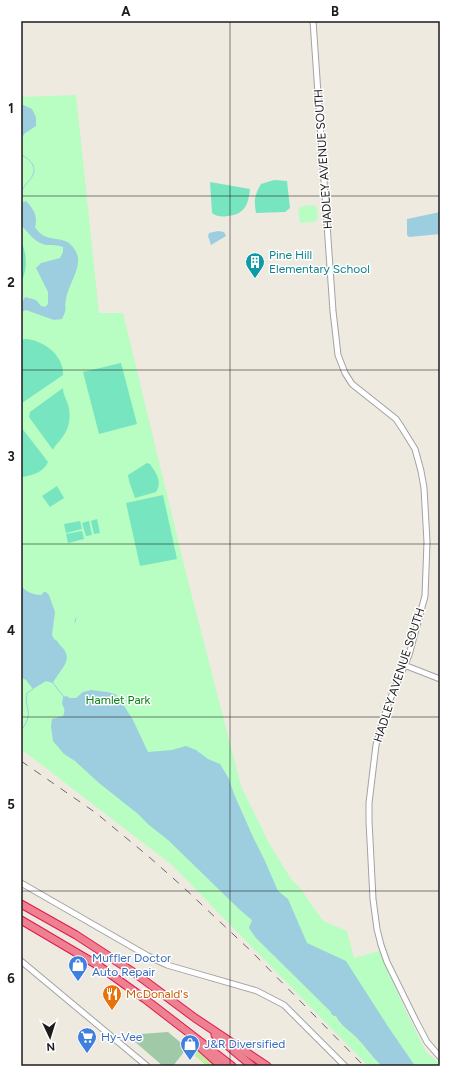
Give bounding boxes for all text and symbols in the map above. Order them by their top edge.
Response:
text: A [121,4,131,19]
text: B [331,4,339,19]
street label: HADLEY AVENUE SOUTH [311,88,335,230]
text: 1 [8,101,14,116]
place label: Pine Hill Elementary School [269,248,370,276]
building icon: Pine Hill Elementary School [244,251,266,279]
text: 2 [7,275,15,290]
text: 3 [7,449,15,464]
street label: HADLEY AVENUE SOUTH [371,606,427,744]
text: 4 [7,623,15,638]
park label: Hamlet Park [86,693,151,707]
text: 5 [7,797,15,812]
place label: Muffler Doctor Auto Repair [92,951,171,979]
shop icon: Muffler Doctor Auto Repair [67,954,89,982]
text: 6 [7,971,15,986]
restaurant icon: McDonald's [101,983,123,1011]
place label: McDonald's [126,987,189,1001]
north arrow [30,1017,70,1057]
supermarket icon: Hy-Vee [76,1026,98,1054]
place label: Hy-Vee [101,1030,143,1044]
shop icon: J&R Diversified [179,1033,201,1061]
place label: J&R Diversified [204,1037,285,1051]
text: N [46,1040,55,1053]

